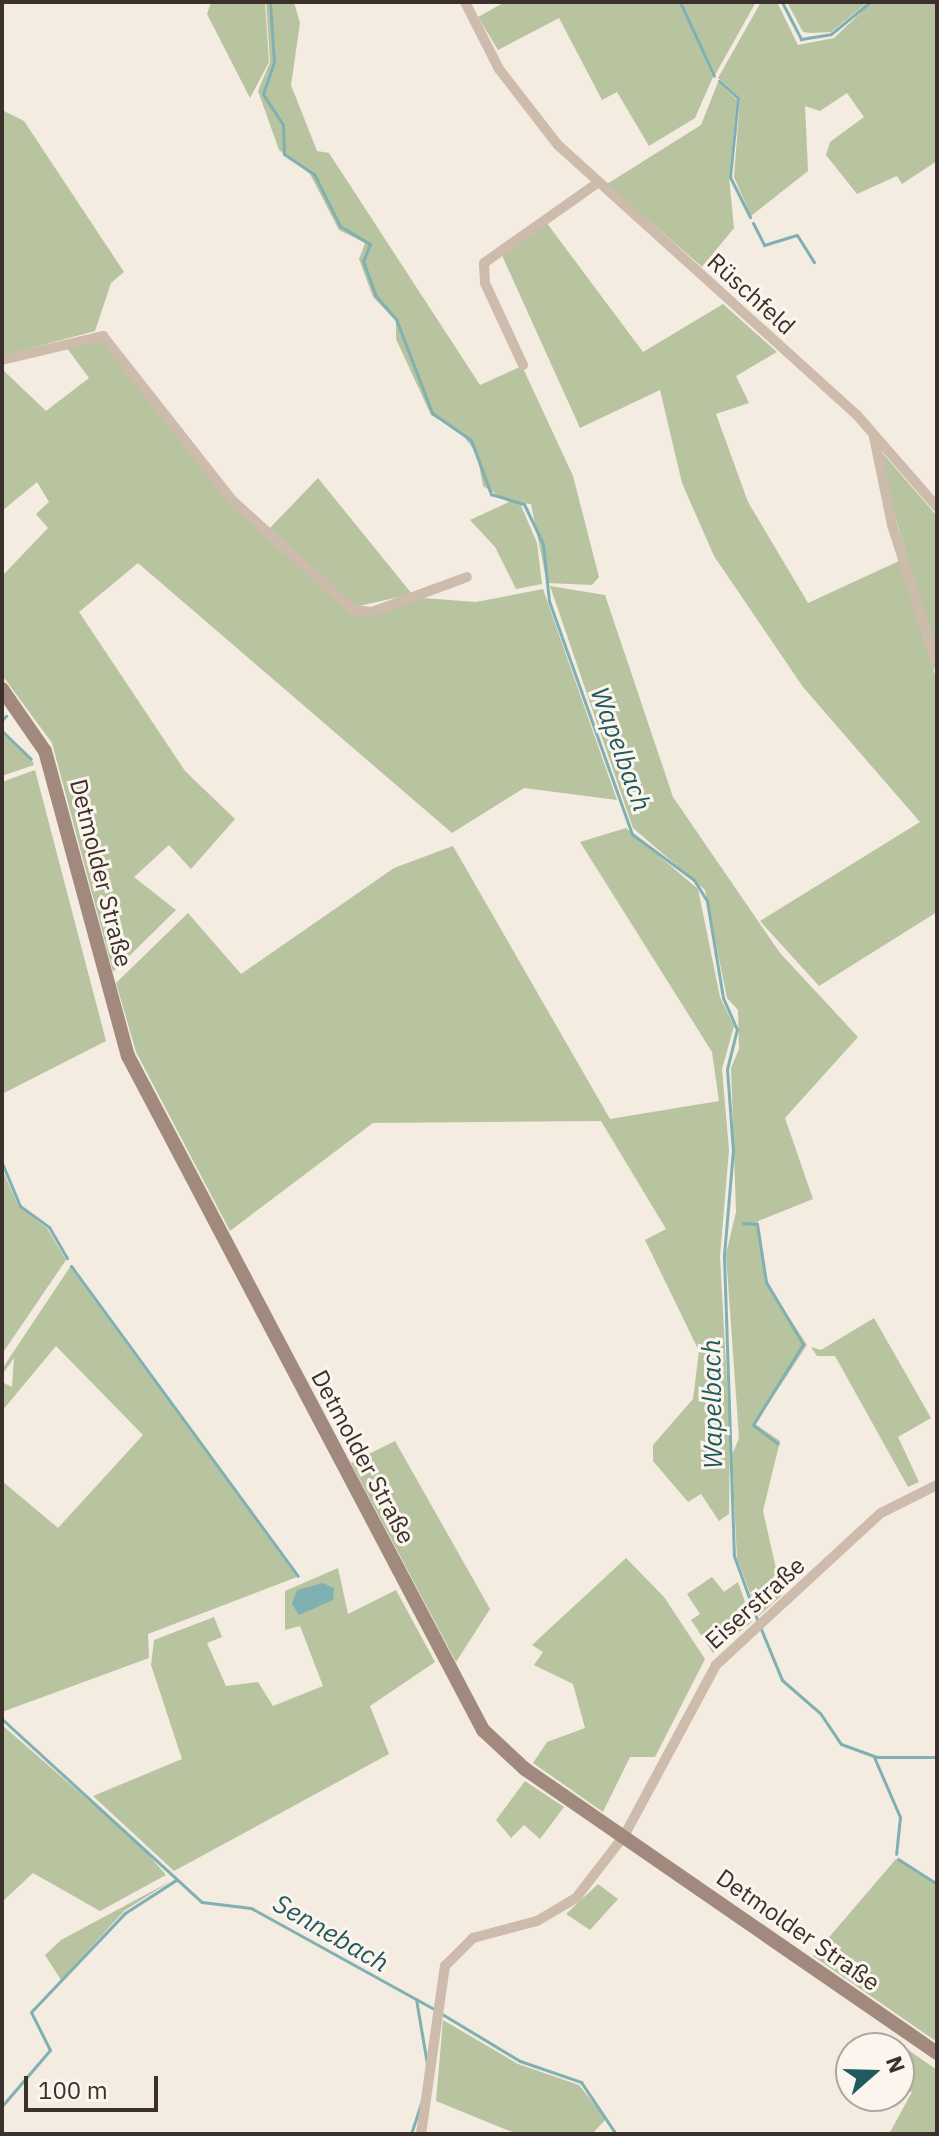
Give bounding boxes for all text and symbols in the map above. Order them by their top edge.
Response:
street label: Rüschfeld [701,247,801,341]
water label: Wapelbach [584,683,658,815]
street label: Detmolder Straße [64,776,138,970]
water label: Wapelbach [695,1339,729,1469]
street label: Detmolder Straße [305,1365,421,1549]
street label: Eiserstraße [699,1551,811,1655]
street label: Detmolder Straße [711,1863,885,1997]
water label: Sennebach [268,1887,394,1979]
north arrow [835,2032,915,2112]
text: N [880,2052,912,2077]
scale bar [28,2060,162,2110]
text: 100 m [38,2074,108,2106]

